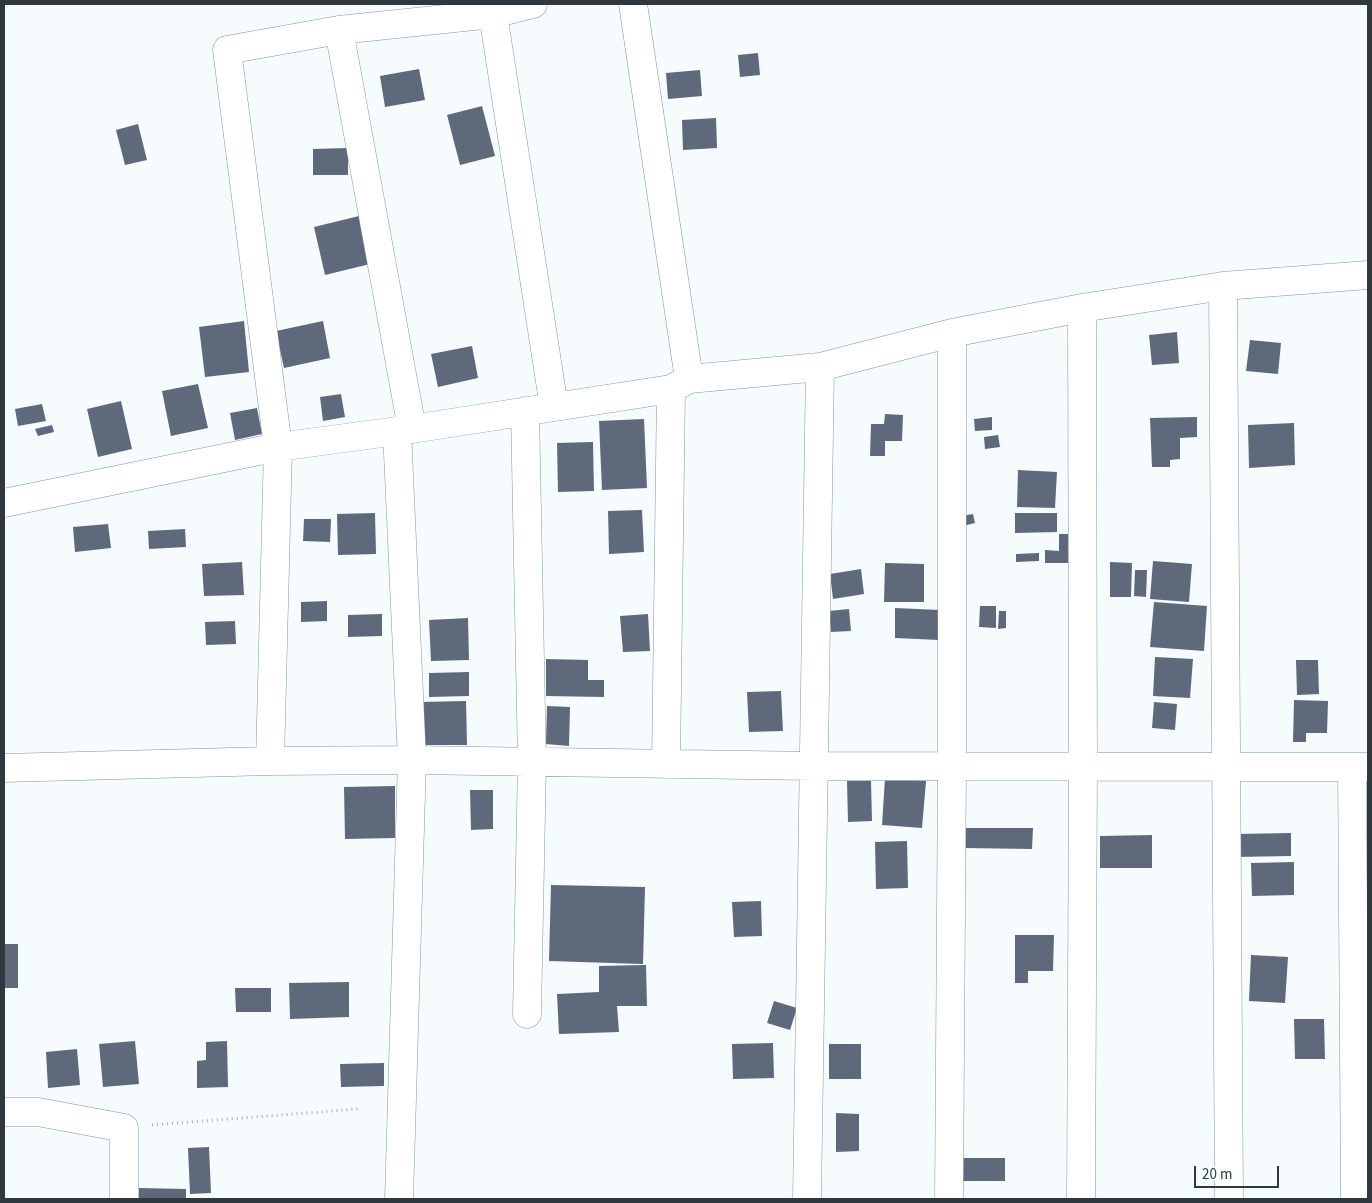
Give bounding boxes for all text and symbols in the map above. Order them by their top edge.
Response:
scale bar [1197,1156,1282,1188]
text: 20 m [1202,1164,1232,1185]

